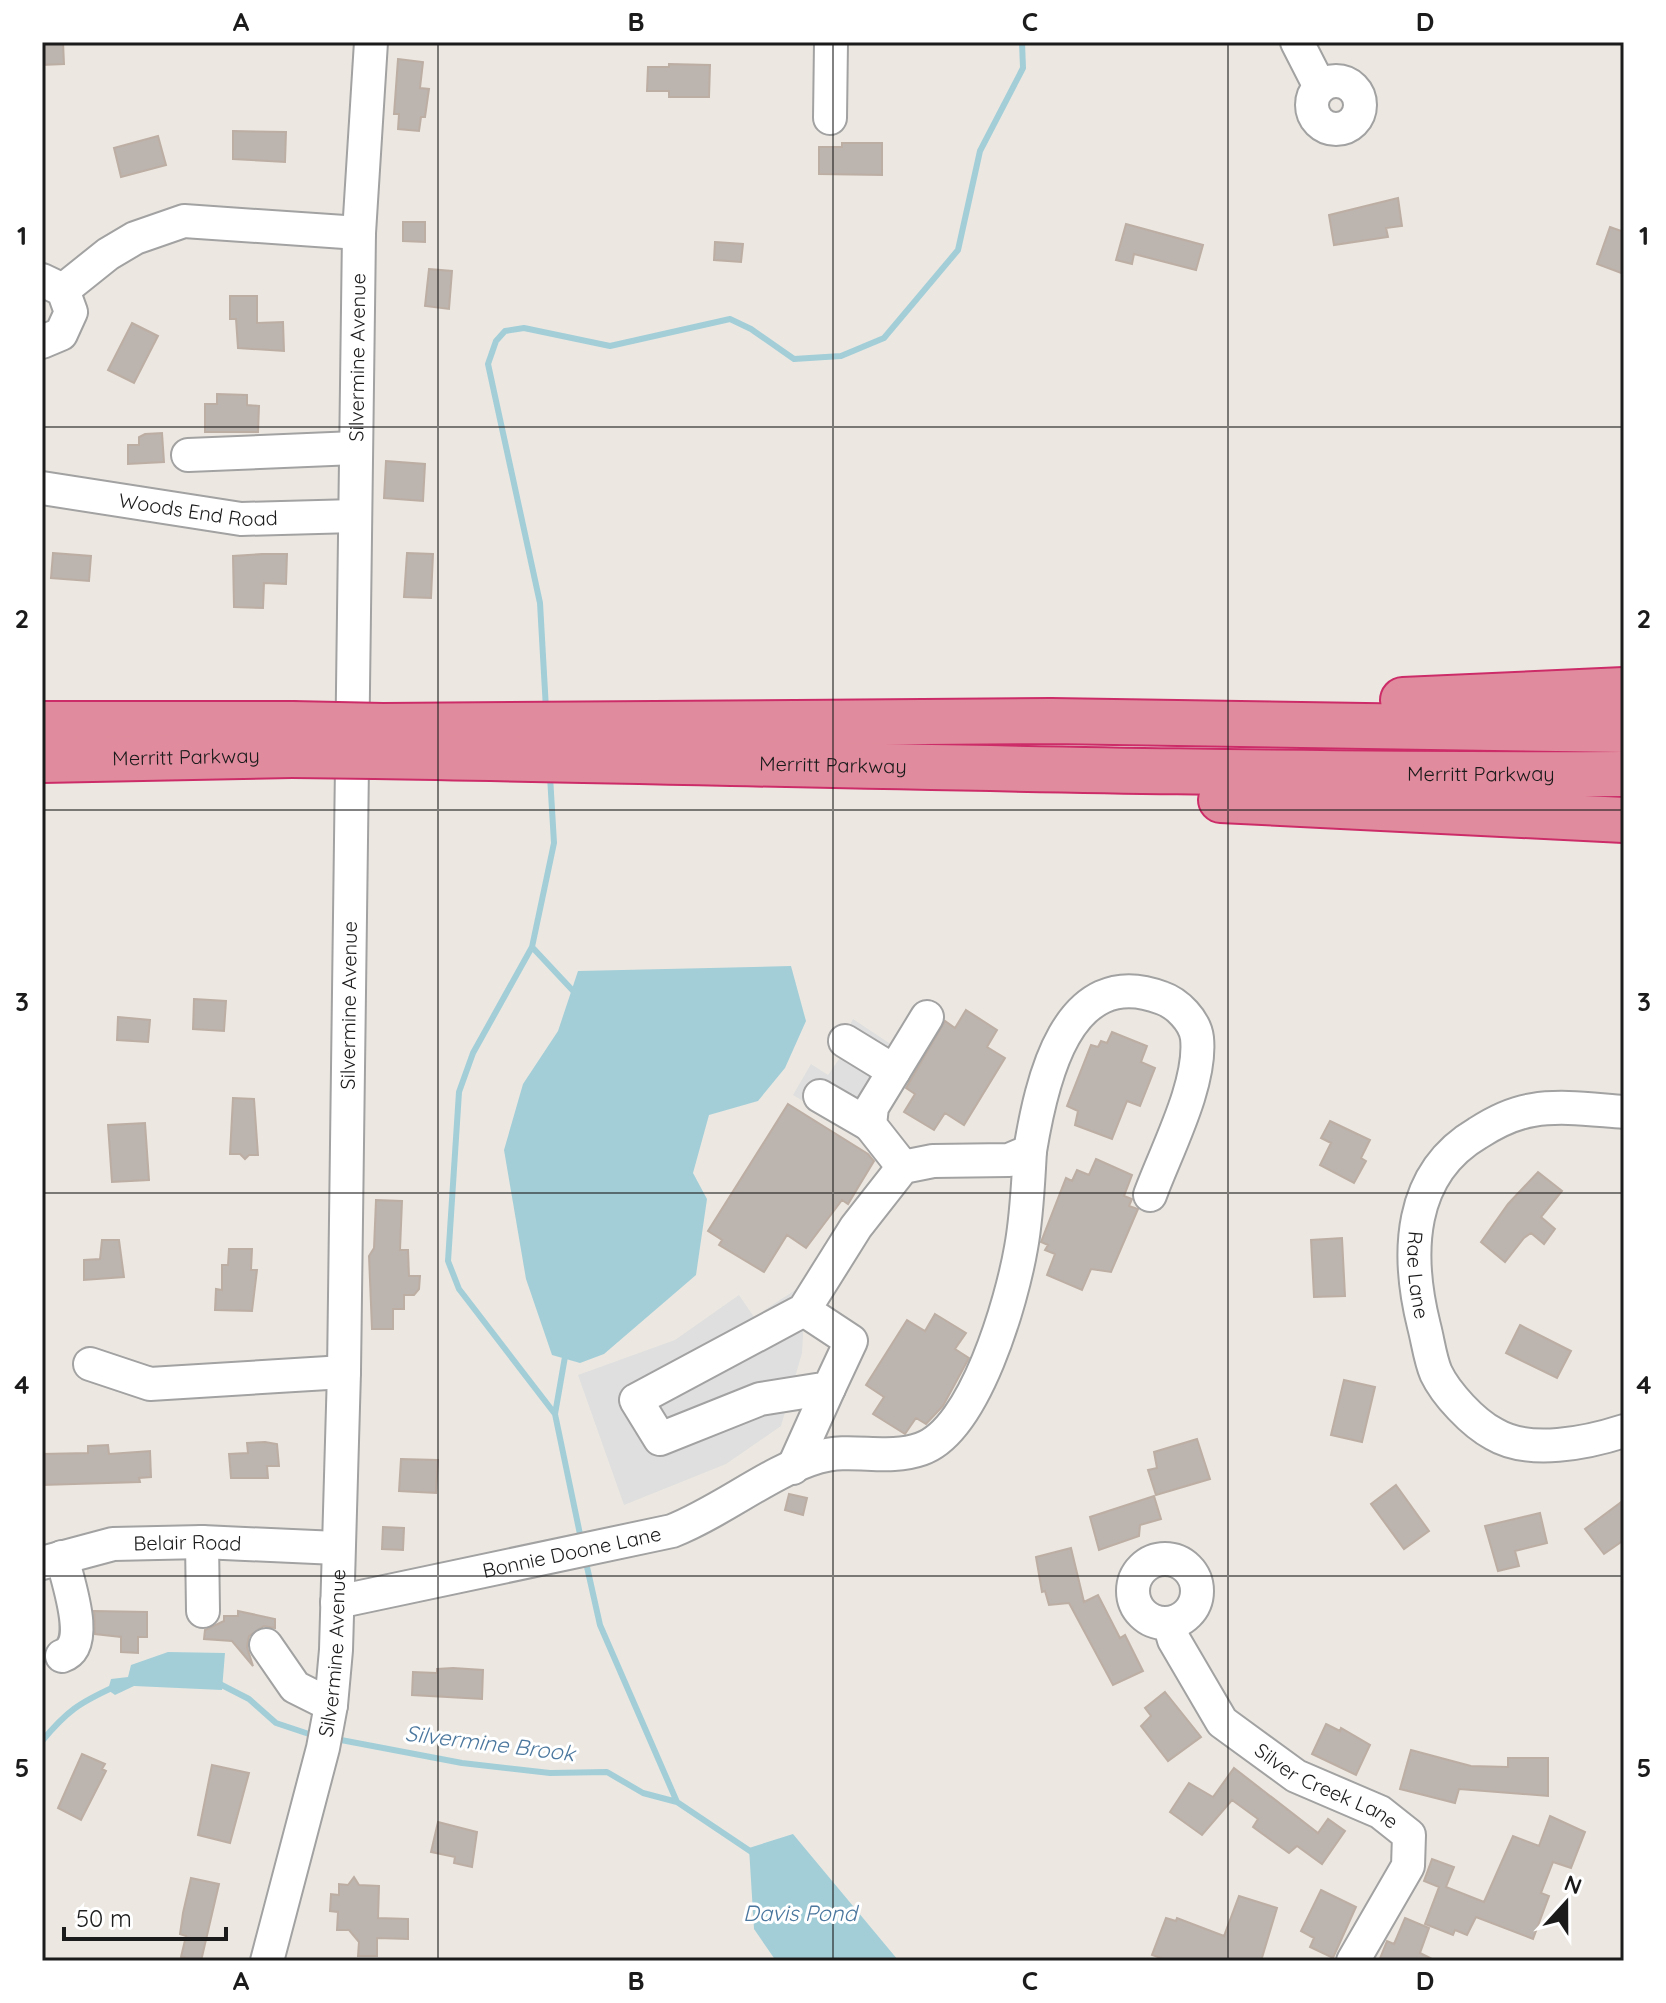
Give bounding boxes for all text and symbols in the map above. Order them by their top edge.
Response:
text: A [233,5,250,38]
text: B [627,5,645,38]
text: C [1022,5,1038,38]
text: D [1416,5,1434,38]
text: 1 [17,219,27,252]
text: 1 [1639,219,1649,252]
street label: Silvermine Avenue [343,273,370,442]
street label: Woods End Road [117,487,278,531]
text: 2 [15,602,29,635]
text: 2 [1637,602,1651,635]
street label: Merritt Parkway [112,743,260,771]
street label: Merritt Parkway [759,751,907,779]
street label: Merritt Parkway [1407,761,1555,786]
street label: Silvermine Avenue [335,921,362,1090]
text: 3 [15,985,29,1018]
text: 3 [1637,985,1651,1018]
street label: Rae Lane [1402,1230,1435,1321]
text: 4 [14,1368,30,1401]
text: 4 [1636,1368,1652,1401]
street label: Bonnie Doone Lane [480,1521,663,1583]
street label: Belair Road [133,1529,242,1556]
street label: Silvermine Avenue [312,1569,350,1739]
water label: Silvermine Brook [404,1719,579,1768]
street label: Silver Creek Lane [1250,1737,1404,1834]
text: 5 [15,1751,29,1784]
text: 5 [1637,1751,1651,1784]
north arrow [1526,1863,1606,1943]
text: N [1561,1868,1586,1900]
scale bar [64,1891,226,1941]
water label: Davis Pond [743,1899,860,1927]
text: 50 m [76,1903,132,1933]
text: A [233,1964,250,1997]
text: B [627,1964,645,1997]
text: C [1022,1964,1038,1997]
text: D [1416,1964,1434,1997]

